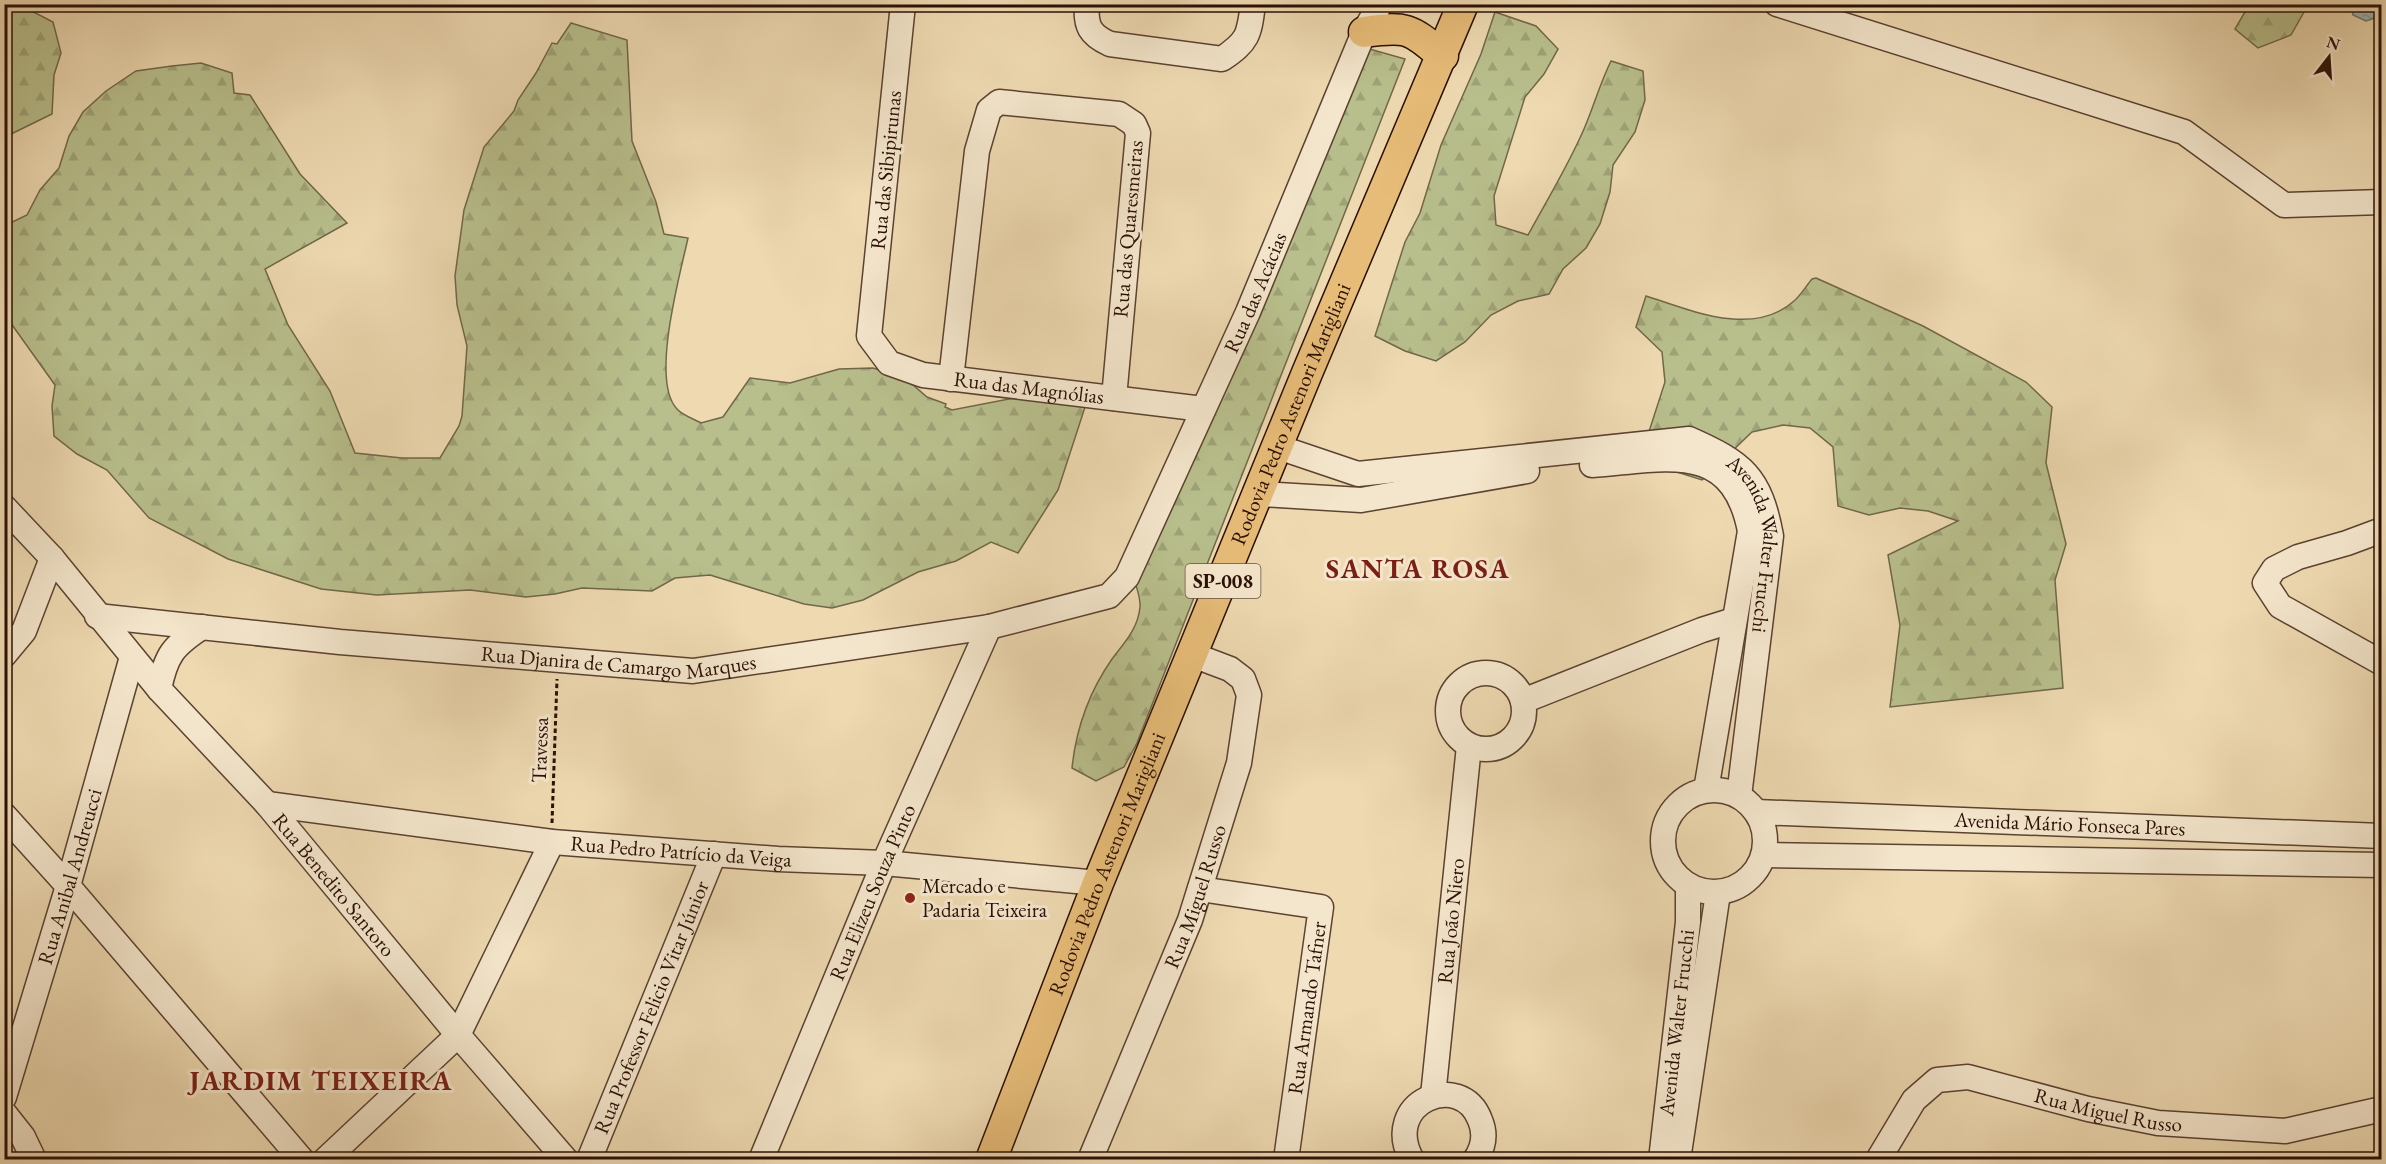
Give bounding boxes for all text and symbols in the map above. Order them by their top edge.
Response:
north arrow [2299,27,2359,87]
text: N [2324,31,2343,55]
street label: Rua das Sibipirunas [864,89,907,251]
street label: Rua das Quaresmeiras [1106,139,1150,319]
street label: Rua das Acácias [1217,228,1293,357]
street label: Rodovia Pedro Astenori Marigliani [1224,279,1357,549]
street label: Rua das Magnólias [952,365,1106,410]
street label: Avenida Walter Frucchi [1721,448,1785,634]
district label: SANTA ROSA [1326,551,1510,586]
road number: SP-008 [1186,564,1260,598]
street label: Rua Djanira de Camargo Marques [480,640,758,685]
street label: Travessa [525,716,554,783]
street label: Rodovia Pedro Astenori Marigliani [1042,728,1171,999]
street label: Rua Anibal Andreucci [31,785,108,968]
street label: Rua Elizeu Souza Pinto [823,800,921,984]
street label: Avenida Mário Fonseca Pares [1953,806,2186,841]
street label: Rua Benedito Santoro [267,807,402,962]
street label: Rua Miguel Russo [1157,821,1232,972]
street label: Rua Pedro Patrício da Veiga [570,829,793,873]
street label: Rua João Niero [1431,857,1470,985]
place label: Mercado e Padaria Teixeira [922,872,1048,923]
street label: Rua Professor Felicio Vitar Júnior [587,876,715,1138]
marker: Mercado e Padaria Teixeira [903,891,917,905]
street label: Rua Armando Tafner [1281,920,1332,1096]
street label: Avenida Walter Frucchi [1652,928,1700,1119]
district label: JARDIM TEIXEIRA [186,1063,453,1098]
street label: Rua Miguel Russo [2031,1081,2183,1137]

